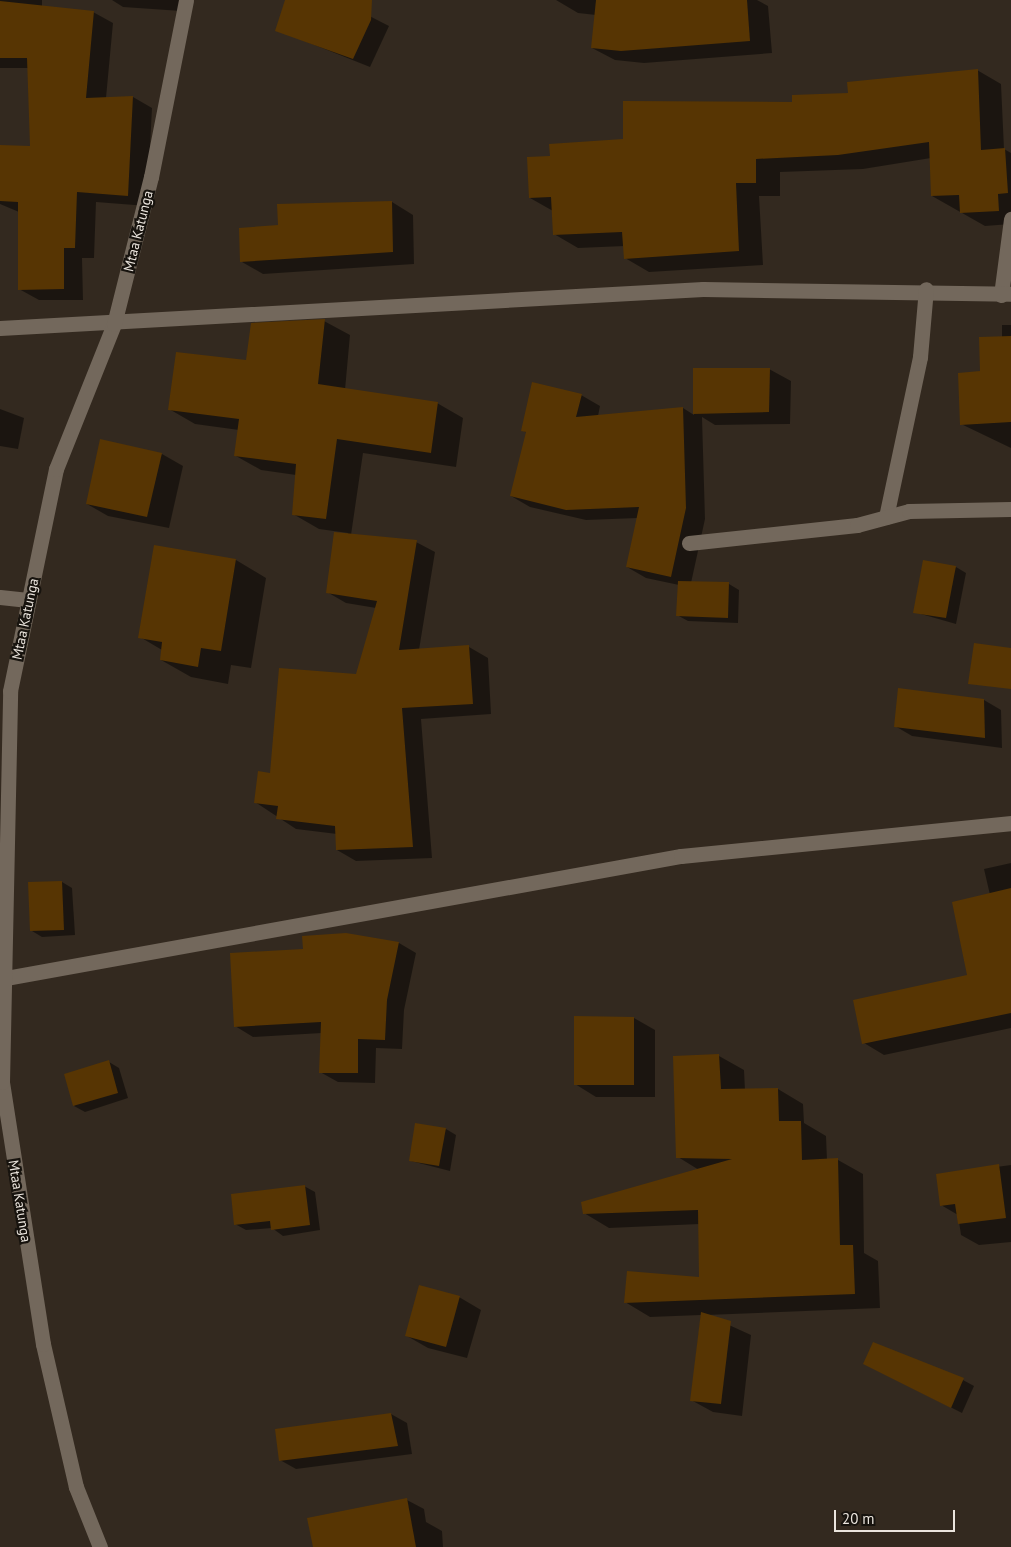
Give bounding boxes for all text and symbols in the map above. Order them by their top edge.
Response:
street label: Mtaa Katunga [120,189,156,273]
street label: Mtaa Katunga [8,577,42,661]
street label: Mtaa Katunga [5,1159,35,1243]
scale bar [836,1500,957,1532]
text: 20 m [842,1509,875,1528]

